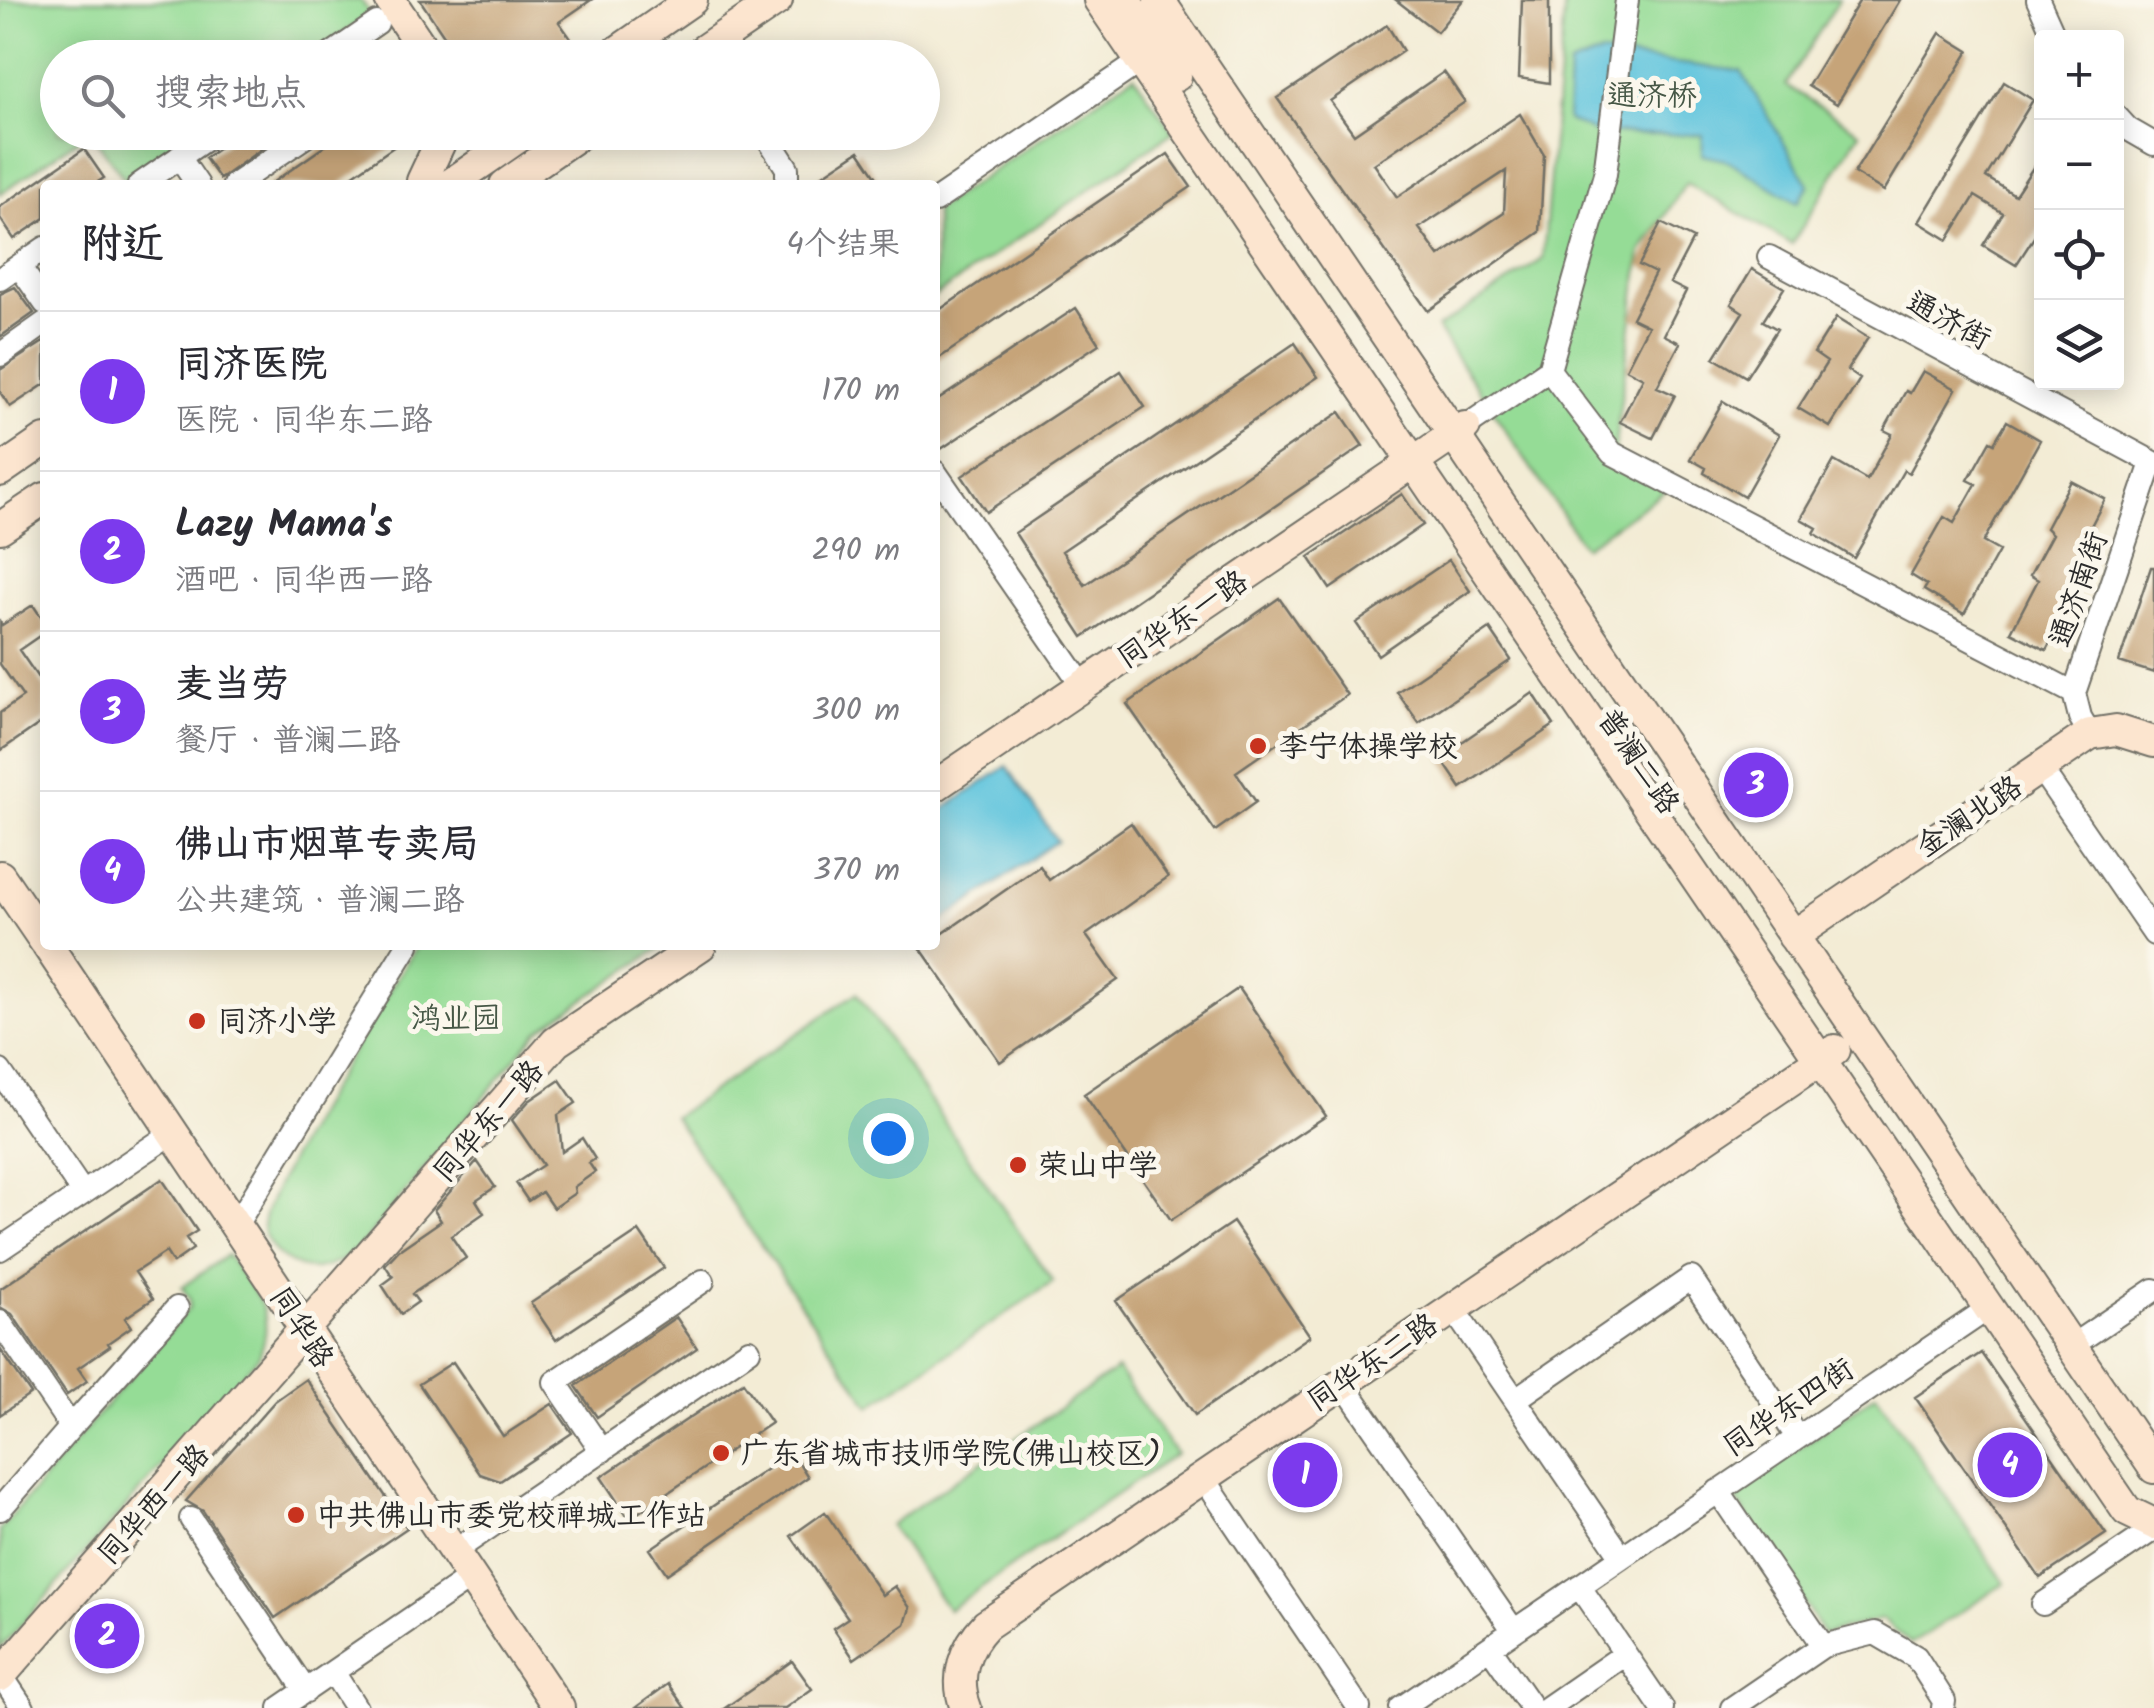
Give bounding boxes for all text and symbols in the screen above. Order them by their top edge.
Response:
map controls [2034,30,2124,390]
button: + [2034,30,2124,120]
search box [40,40,940,150]
text: 搜索地点 [155,65,307,125]
icon: search [75,68,130,123]
park label: 通济桥 [1607,73,1697,121]
button: − [2034,120,2124,210]
button: locate [2034,210,2124,300]
text: 附近 [80,212,164,279]
text: 4个结果 [786,220,900,271]
street label: 通济街 [1897,279,1999,364]
button: layers [2034,300,2124,390]
text: 同济医院 [175,336,327,396]
text: 1 [108,366,117,417]
text: 170 m [821,366,900,417]
text: 医院 · 同华东二路 [175,396,432,447]
text: Lazy Mama's [175,496,392,556]
street label: 通济南街 [2038,525,2122,654]
text: 2 [103,526,122,577]
text: 290 m [811,526,900,577]
text: 酒吧 · 同华西一路 [175,556,432,607]
street label: 同华东一路 [1108,559,1259,682]
text: 麦当劳 [175,656,289,716]
text: 3 [104,686,121,737]
text: 300 m [811,686,900,737]
street label: 普澜二路 [1584,699,1691,825]
text: 餐厅 · 普澜二路 [175,716,400,767]
place label: 李宁体操学校 [1278,724,1458,772]
marker: 李宁体操学校 [1247,735,1269,757]
pin: 3 [1724,748,1788,822]
street label: 金澜北路 [1907,764,2033,871]
text: 佛山市烟草专卖局 [175,816,479,876]
text: 4 [104,846,121,897]
text: 370 m [813,846,900,897]
text: 公共建筑 · 普澜二路 [175,876,464,927]
park label: 鸿业园 [411,996,501,1044]
place label: 同济小学 [217,999,337,1047]
marker: 同济小学 [186,1010,208,1032]
street label: 同华东一路 [422,1050,557,1195]
your location [863,1113,914,1164]
place label: 荣山中学 [1038,1143,1158,1191]
marker: 荣山中学 [1007,1154,1029,1176]
street label: 同华路 [256,1277,345,1379]
street label: 同华东二路 [1298,1302,1449,1425]
street label: 同华东四街 [1714,1347,1865,1470]
pin: 4 [1978,1428,2042,1502]
place label: 广东省城市技师学院(佛山校区) [741,1431,1161,1479]
street label: 同华西一路 [86,1434,223,1577]
pin: 1 [1272,1438,1338,1512]
marker: 广东省城市技师学院(佛山校区) [710,1442,732,1464]
place label: 中共佛山市委党校禅城工作站 [316,1493,706,1541]
marker: 中共佛山市委党校禅城工作站 [285,1504,307,1526]
pin: 2 [74,1598,140,1674]

